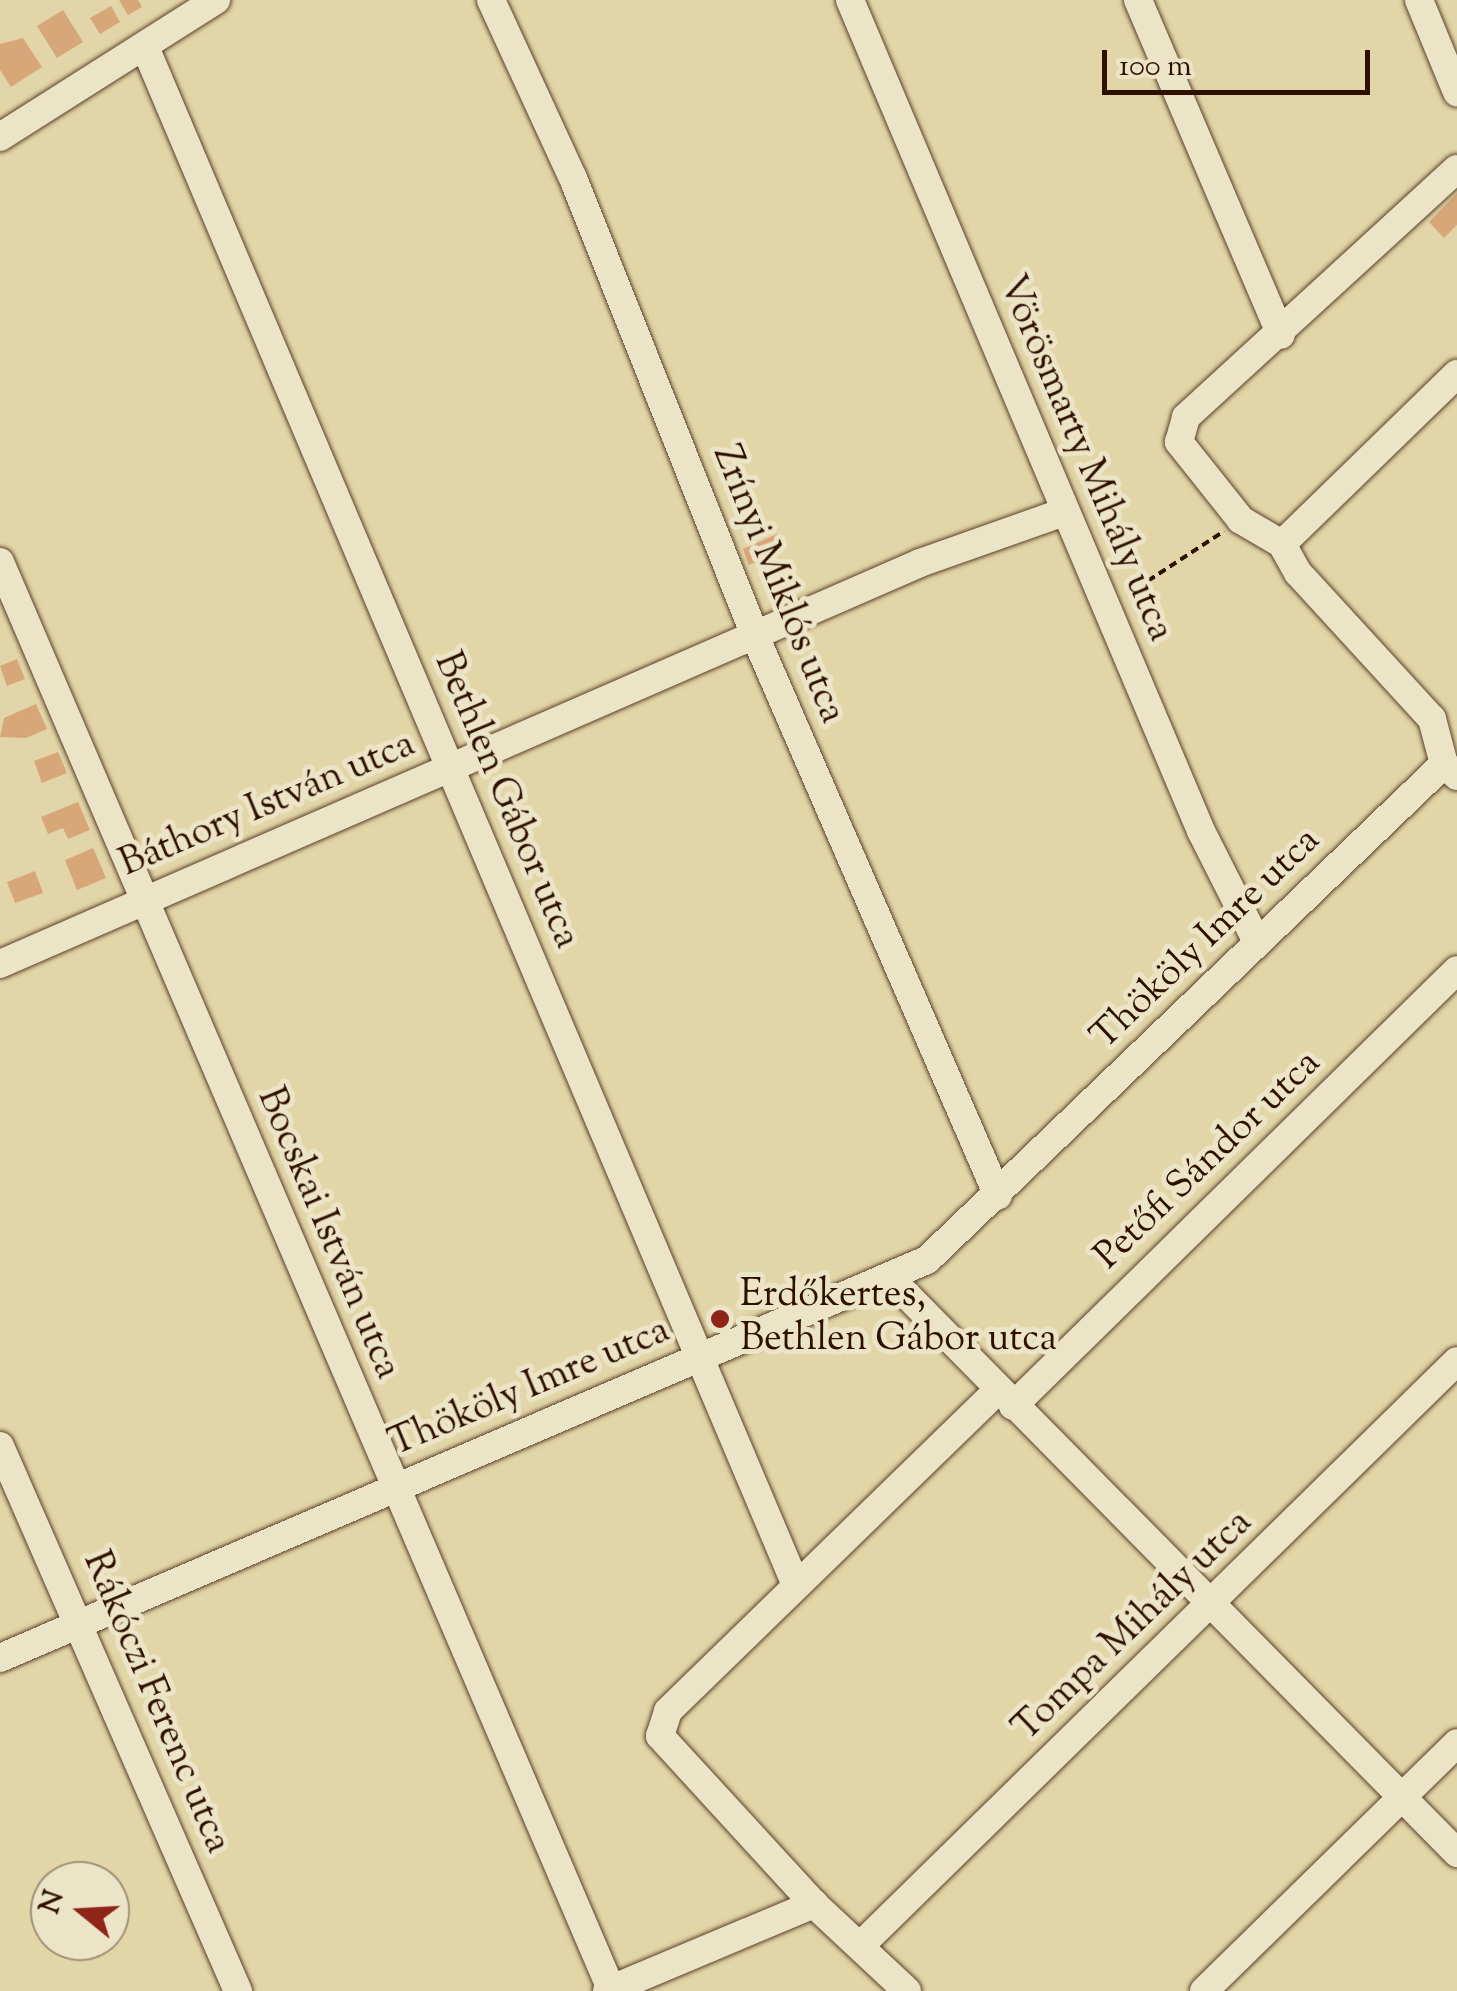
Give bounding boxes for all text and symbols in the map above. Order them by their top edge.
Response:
scale bar [1107,30,1374,92]
text: 100 m [1119,46,1192,89]
street label: Vörösmarty Mihály utca [986,269,1182,649]
street label: Zrínyi Miklós utca [700,439,854,731]
street label: Bethlen Gábor utca [422,646,588,956]
street label: Báthory István utca [114,723,422,889]
street label: Thököly Imre utca [1083,819,1331,1061]
street label: Petőfi Sándor utca [1087,1042,1331,1280]
street label: Bocskai István utca [245,1082,409,1386]
place label: Erdőkertes, Bethlen Gábor utca [740,1274,1057,1364]
marker: Erdőkertes, Bethlen Gábor utca [709,1308,731,1330]
street label: Thököly Imre utca [383,1309,677,1469]
street label: Tompa Mihály utca [1005,1501,1263,1753]
street label: Rákóczi Ferenc utca [71,1545,239,1861]
north arrow [30,1861,130,1961]
text: N [31,1886,76,1919]

